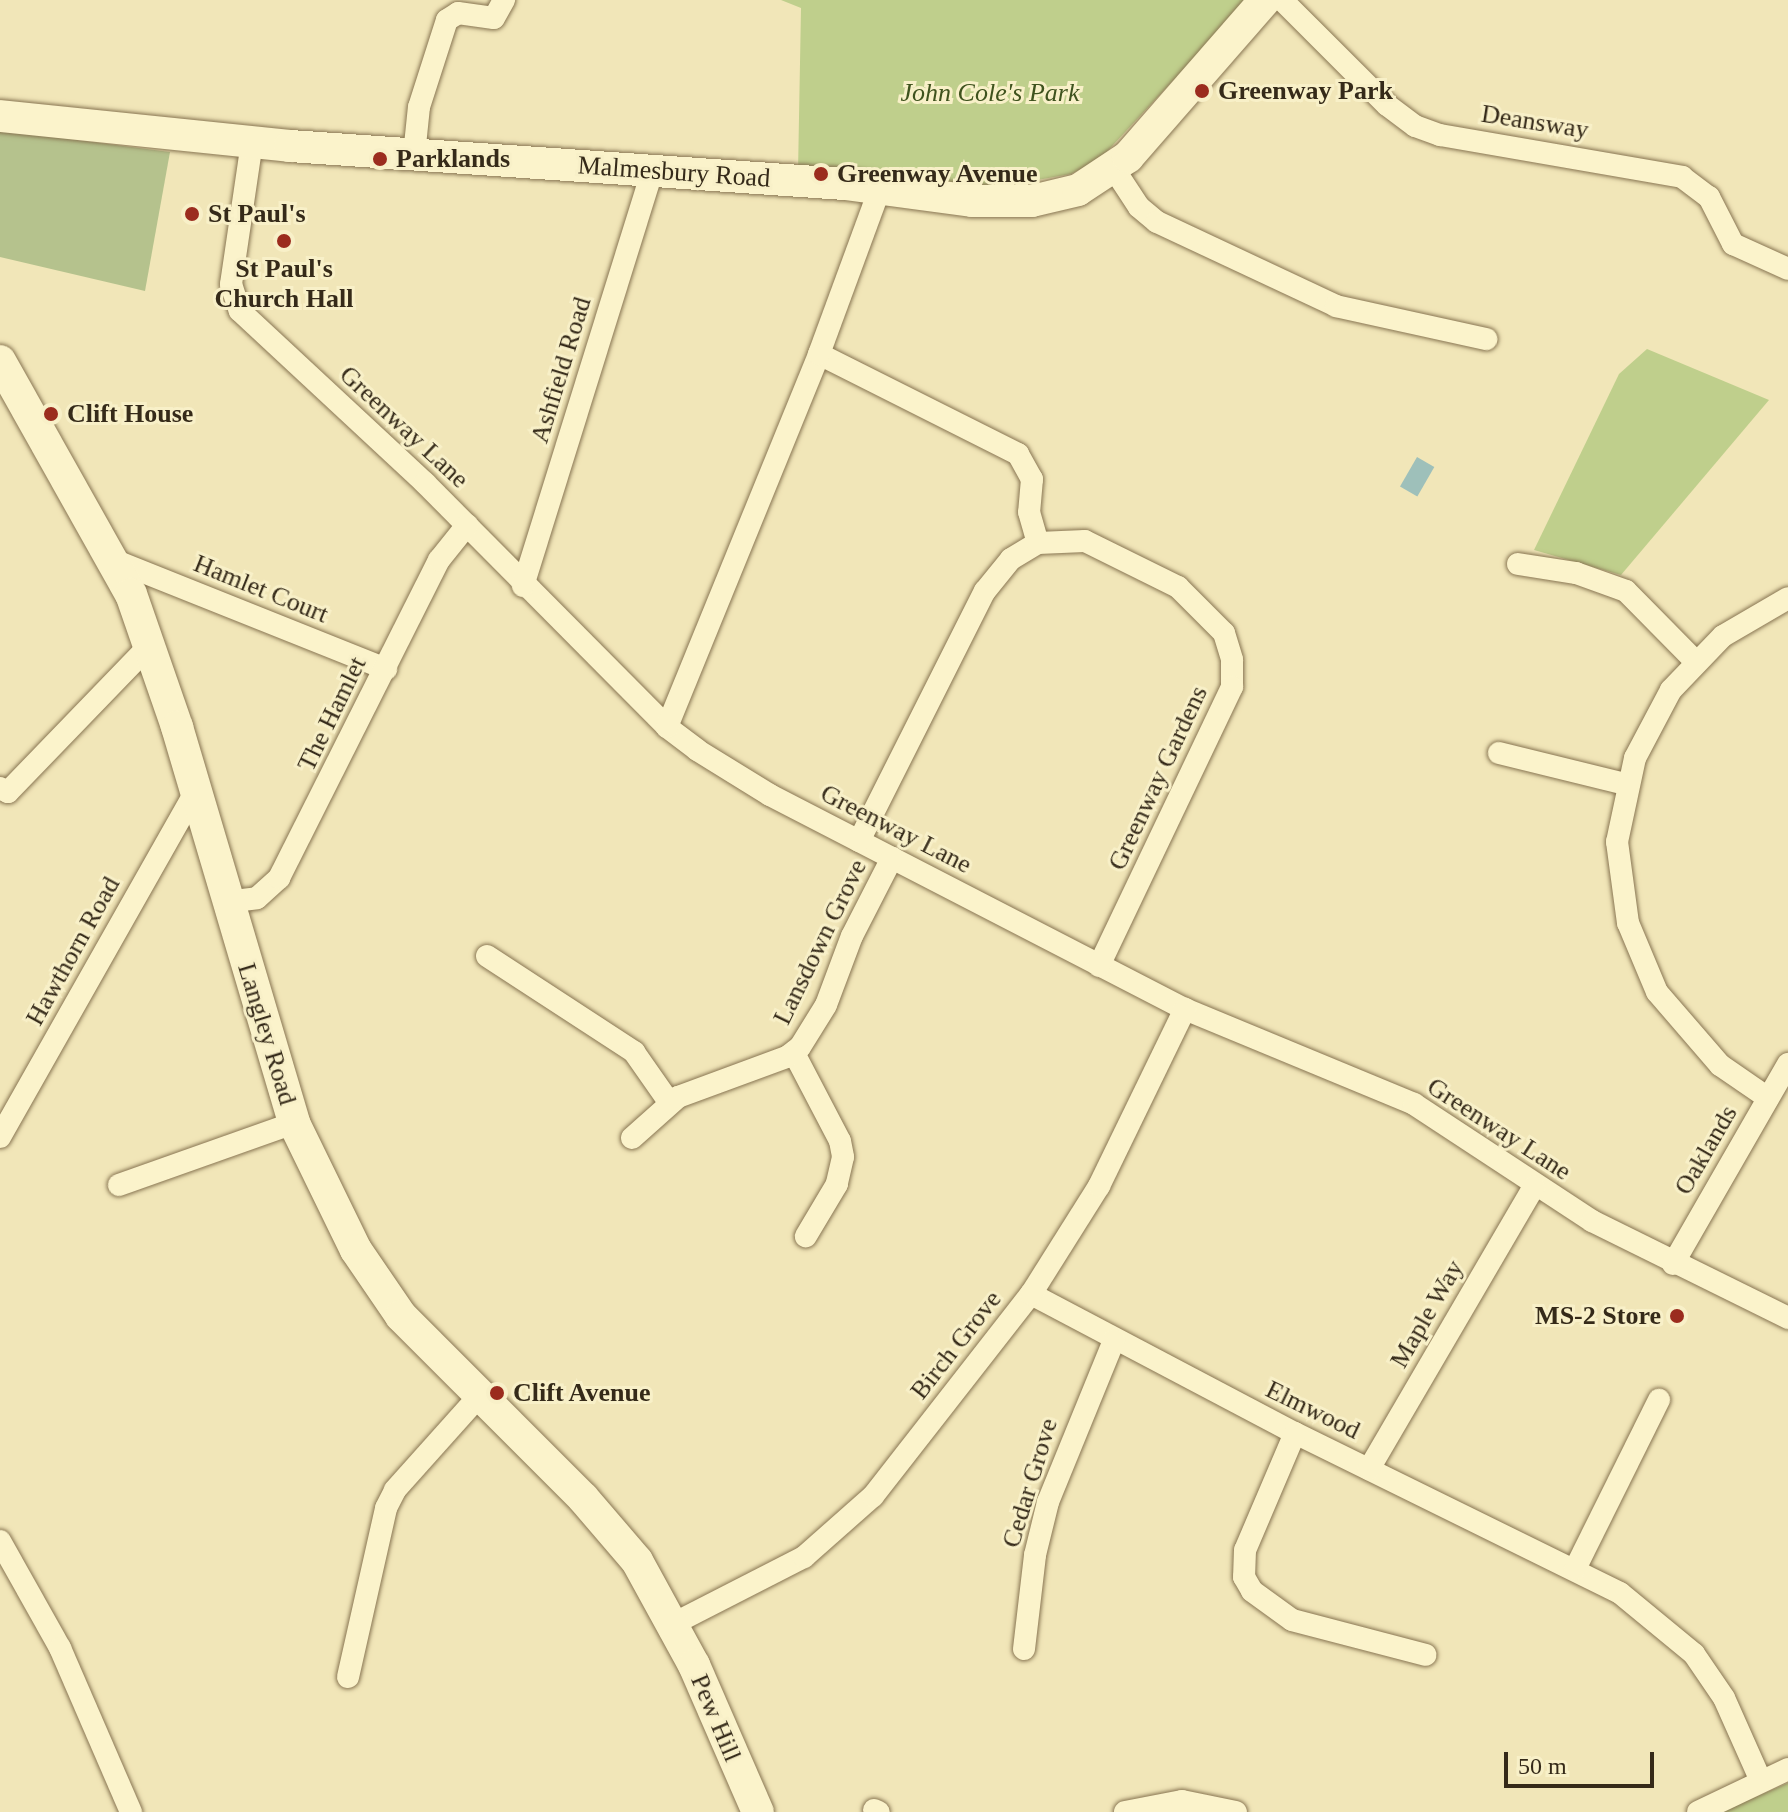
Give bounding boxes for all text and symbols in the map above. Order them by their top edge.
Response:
place label: Greenway Park [1218,75,1393,107]
park label: John Cole's Park [901,77,1079,109]
marker: Greenway Park [1193,82,1211,100]
street label: Deansway [1479,98,1591,146]
place label: Parklands [396,143,510,175]
marker: Parklands [371,150,389,168]
street label: Malmesbury Road [577,150,771,194]
place label: Greenway Avenue [837,158,1039,190]
marker: Greenway Avenue [812,165,830,183]
place label: St Paul's [208,198,306,230]
marker: St Paul's [183,205,201,223]
marker: St Paul's Church Hall [275,232,293,250]
place label: St Paul's Church Hall [215,253,353,314]
street label: Ashfield Road [524,293,598,447]
street label: Greenway Lane [333,359,475,495]
place label: Clift House [67,398,193,430]
marker: Clift House [42,405,60,423]
street label: Hamlet Court [189,548,333,630]
street label: The Hamlet [291,652,373,776]
street label: Greenway Gardens [1102,681,1214,875]
street label: Greenway Lane [815,778,977,880]
street label: Lansdown Grove [767,854,873,1030]
street label: Hawthorn Road [19,871,127,1031]
street label: Langley Road [231,959,303,1109]
street label: Greenway Lane [1421,1071,1577,1187]
street label: Oaklands [1668,1100,1744,1200]
street label: Maple Way [1384,1254,1470,1374]
street label: Birch Grove [904,1284,1008,1406]
place label: MS-2 Store [1535,1300,1661,1332]
marker: MS-2 Store [1668,1307,1686,1325]
street label: Elmwood [1261,1374,1365,1446]
place label: Clift Avenue [513,1377,652,1409]
marker: Clift Avenue [488,1384,506,1402]
street label: Cedar Grove [996,1415,1064,1551]
street label: Pew Hill [684,1670,748,1766]
scale bar [1508,1736,1658,1786]
text: 50 m [1518,1753,1567,1779]

